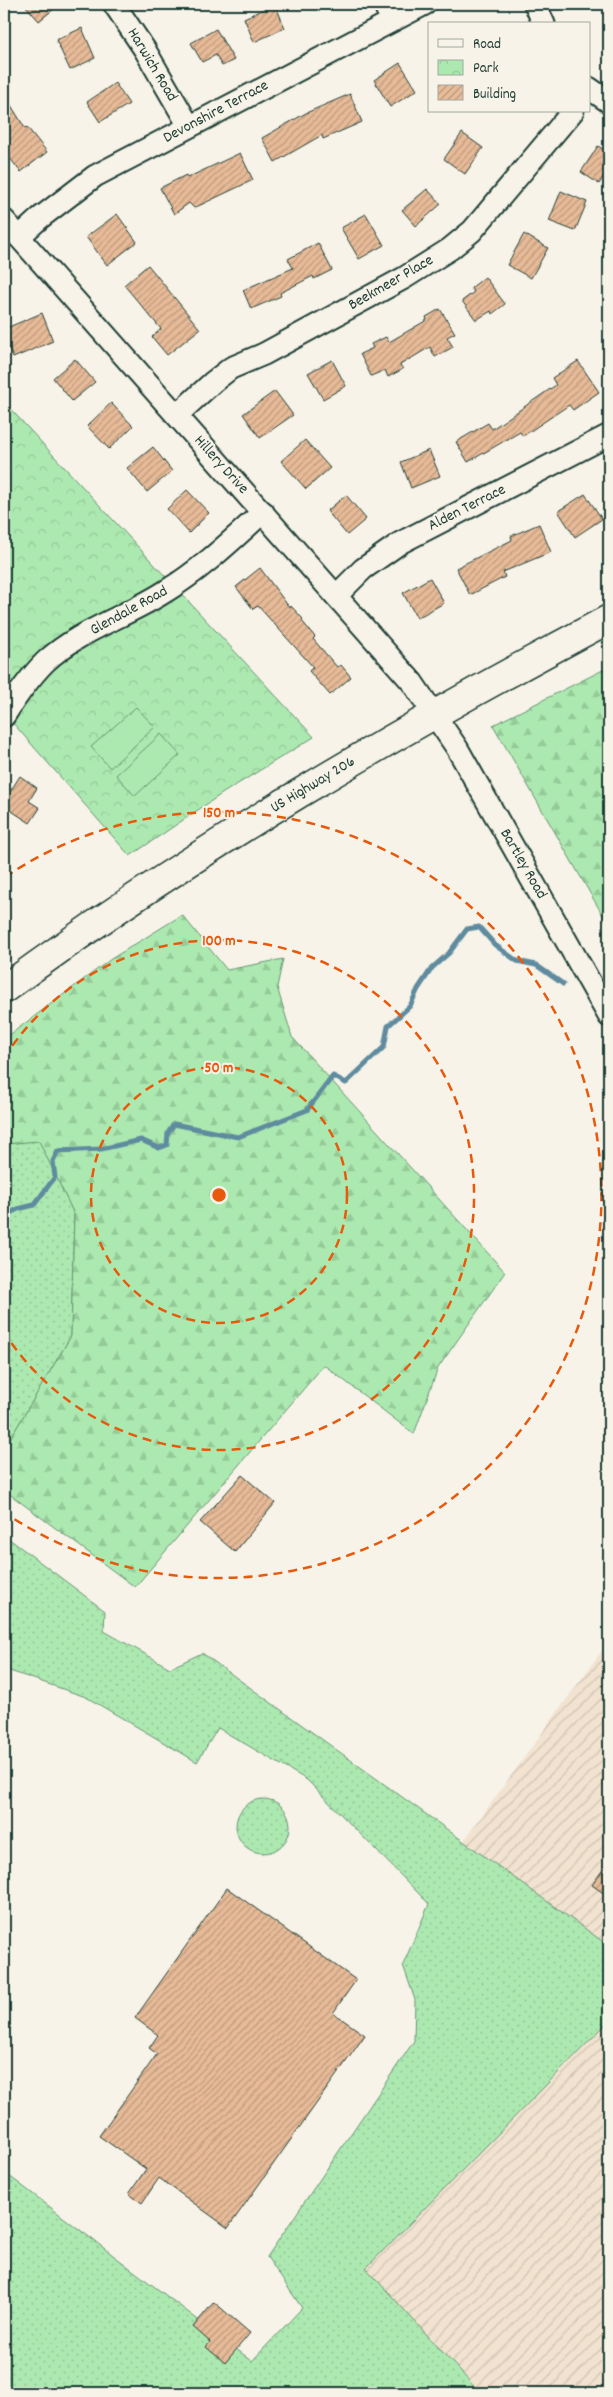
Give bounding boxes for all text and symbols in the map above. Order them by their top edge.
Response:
legend [428,22,590,112]
street label: Harwich Road [121,24,183,106]
text: Road [473,34,501,56]
text: Park [473,58,499,80]
street label: Devonshire Terrace [159,75,273,149]
text: Building [473,84,516,106]
street label: Beekmeer Place [344,249,438,317]
street label: Hillery Drive [188,430,254,500]
street label: Alden Terrace [424,479,510,537]
street label: Glendale Road [86,580,172,642]
street label: US Highway 206 [266,750,360,819]
text: 150 m [203,803,235,825]
street label: Bartley Road [494,825,552,903]
text: 100 m [202,931,236,953]
text: 50 m [205,1058,233,1080]
centre of rings [210,1186,228,1204]

